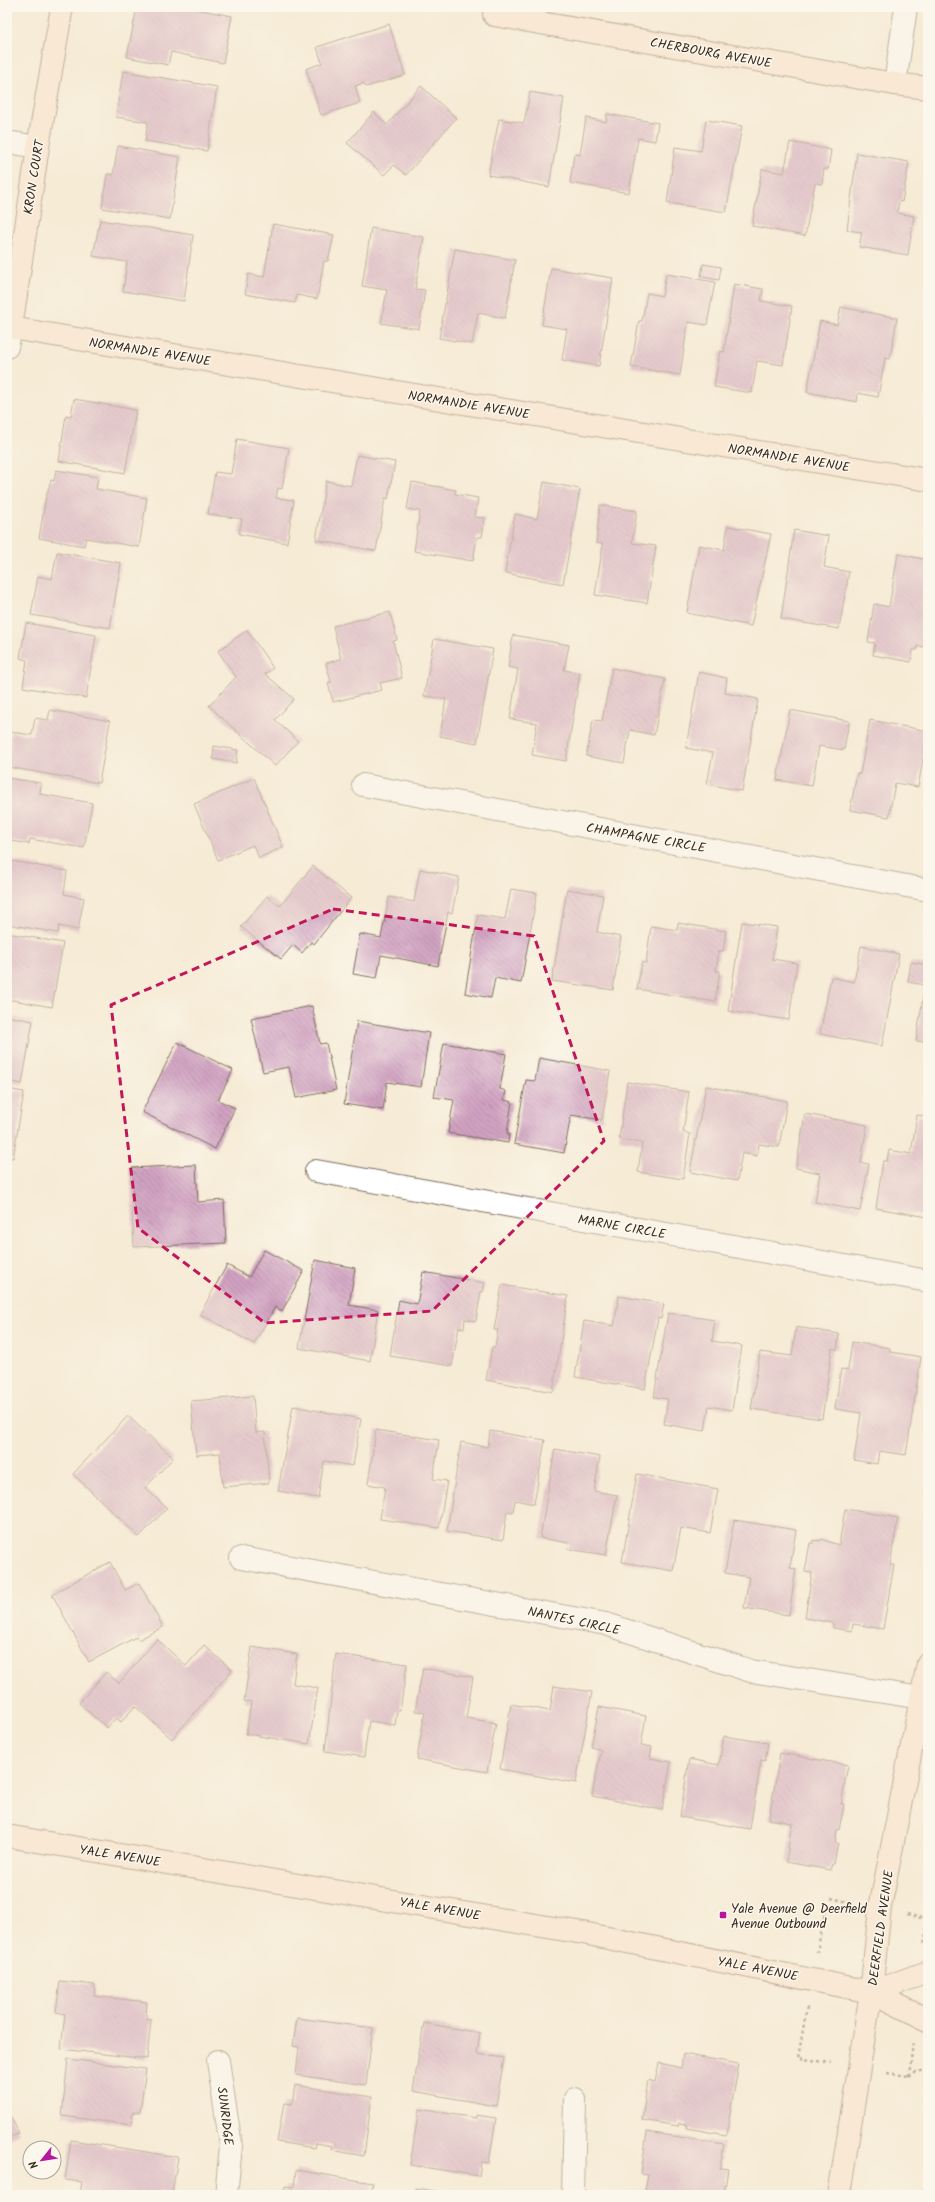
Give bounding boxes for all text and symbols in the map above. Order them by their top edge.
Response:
street label: CHERBOURG AVENUE [648,32,774,75]
street label: KRON COURT [18,137,51,216]
street label: NORMANDIE AVENUE [87,332,213,373]
street label: NORMANDIE AVENUE [406,385,532,426]
street label: NORMANDIE AVENUE [726,438,852,479]
street label: CHAMPAGNE CIRCLE [584,818,708,859]
street label: MARNE CIRCLE [576,1209,668,1246]
street label: NANTES CIRCLE [525,1601,622,1642]
street label: YALE AVENUE [78,1840,162,1873]
street label: DEERFIELD AVENUE [863,1868,900,1988]
street label: YALE AVENUE [398,1892,482,1927]
place label: Yale Avenue @ Deerfield Avenue Outbound [731,1899,867,1935]
marker: Yale Avenue @ Deerfield Avenue Outbound [718,1910,728,1920]
street label: YALE AVENUE [716,1951,800,1988]
street label: SUNRIDGE [210,2086,239,2147]
north arrow [22,2140,62,2180]
text: N [25,2157,44,2172]

